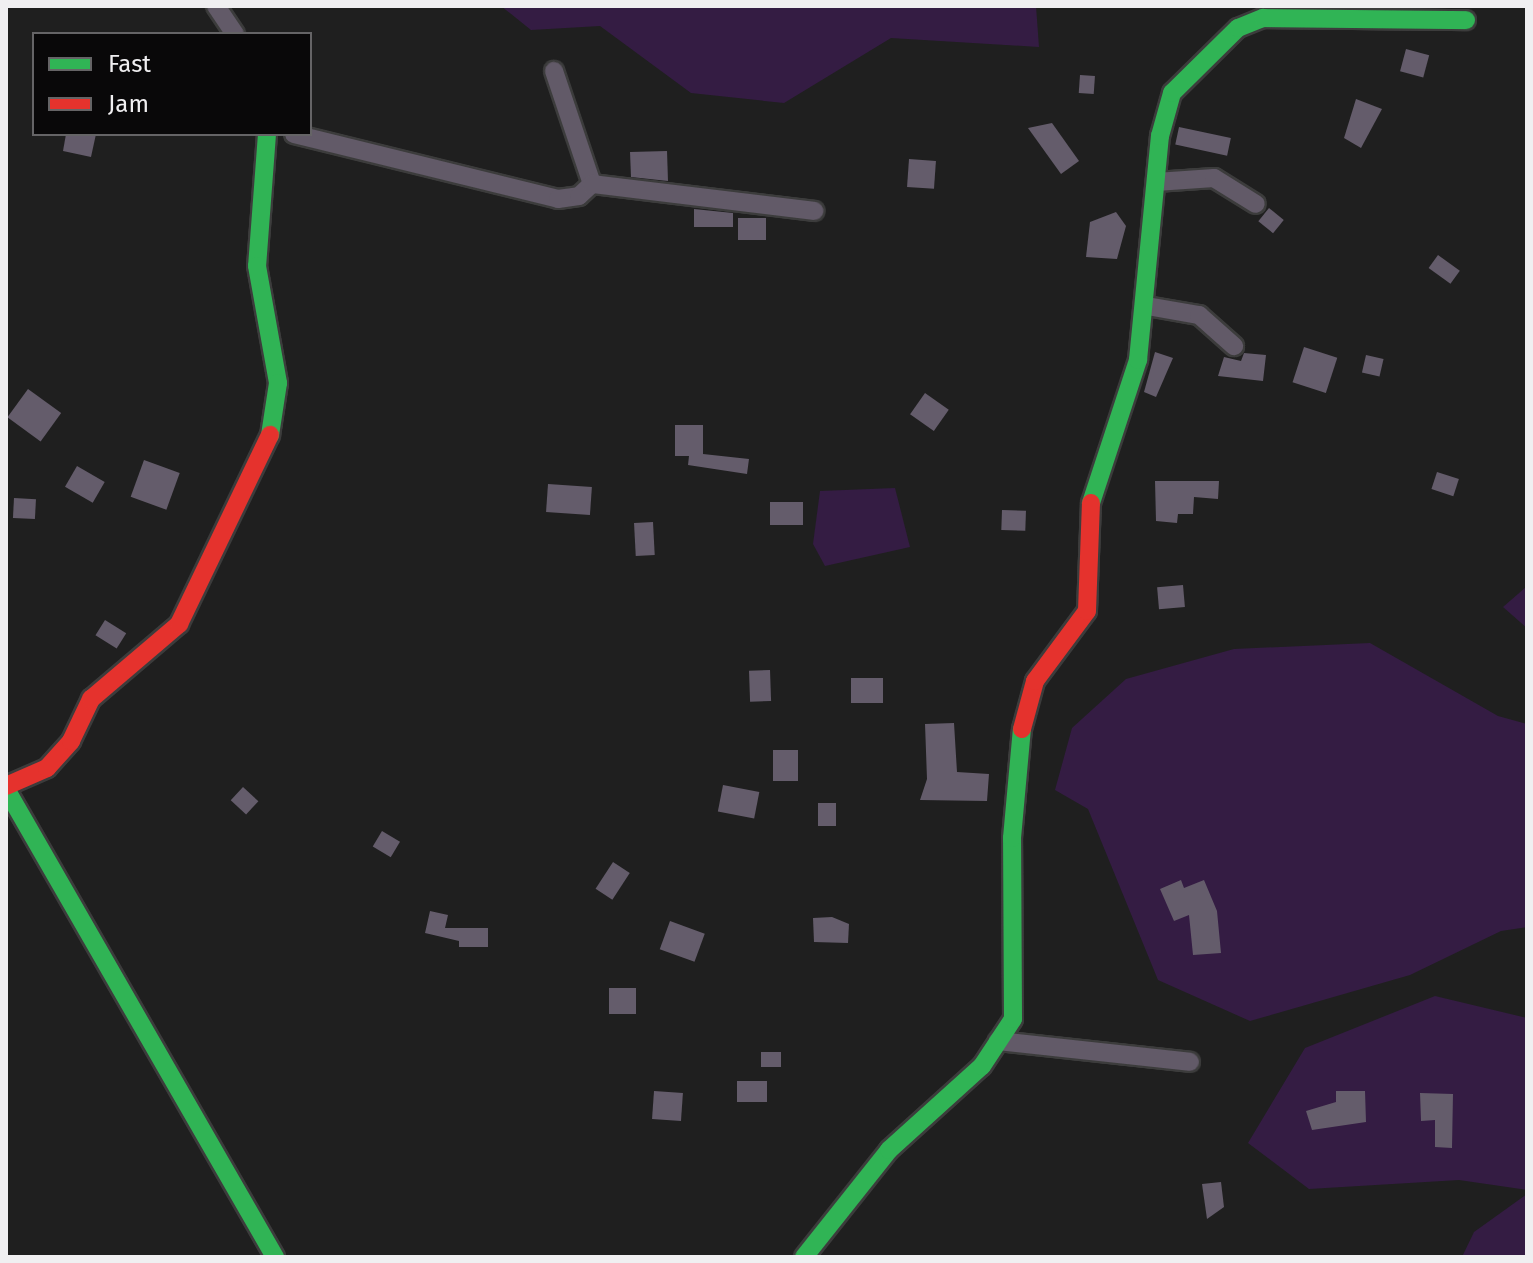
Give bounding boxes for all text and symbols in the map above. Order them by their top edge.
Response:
legend [32,32,312,136]
text: Fast [108,50,151,78]
text: Jam [108,90,149,118]

